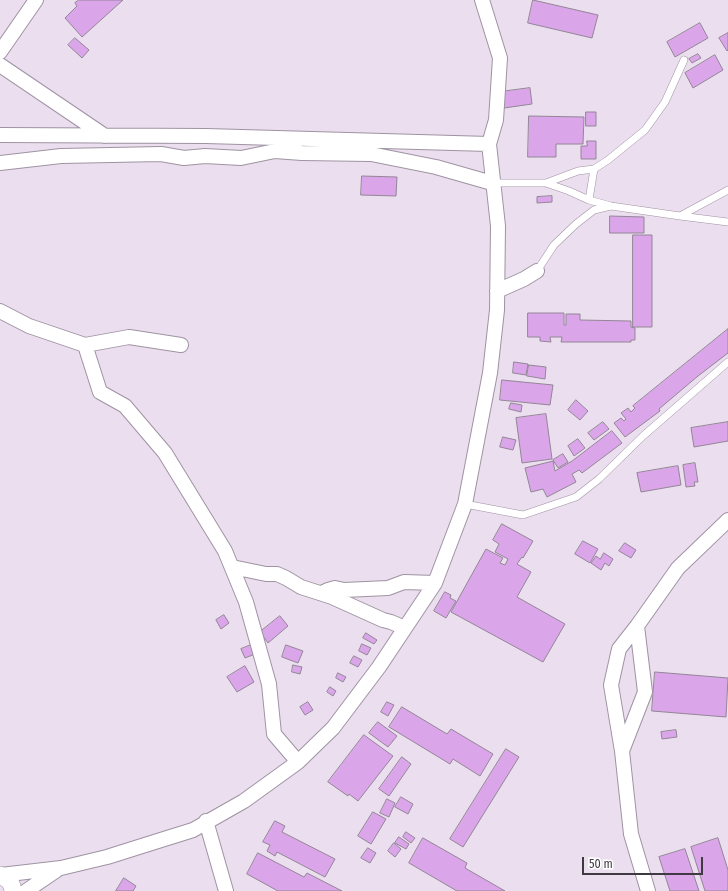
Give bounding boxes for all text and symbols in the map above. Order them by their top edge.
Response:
scale bar [584,849,705,875]
text: 50 m [589,857,613,871]

